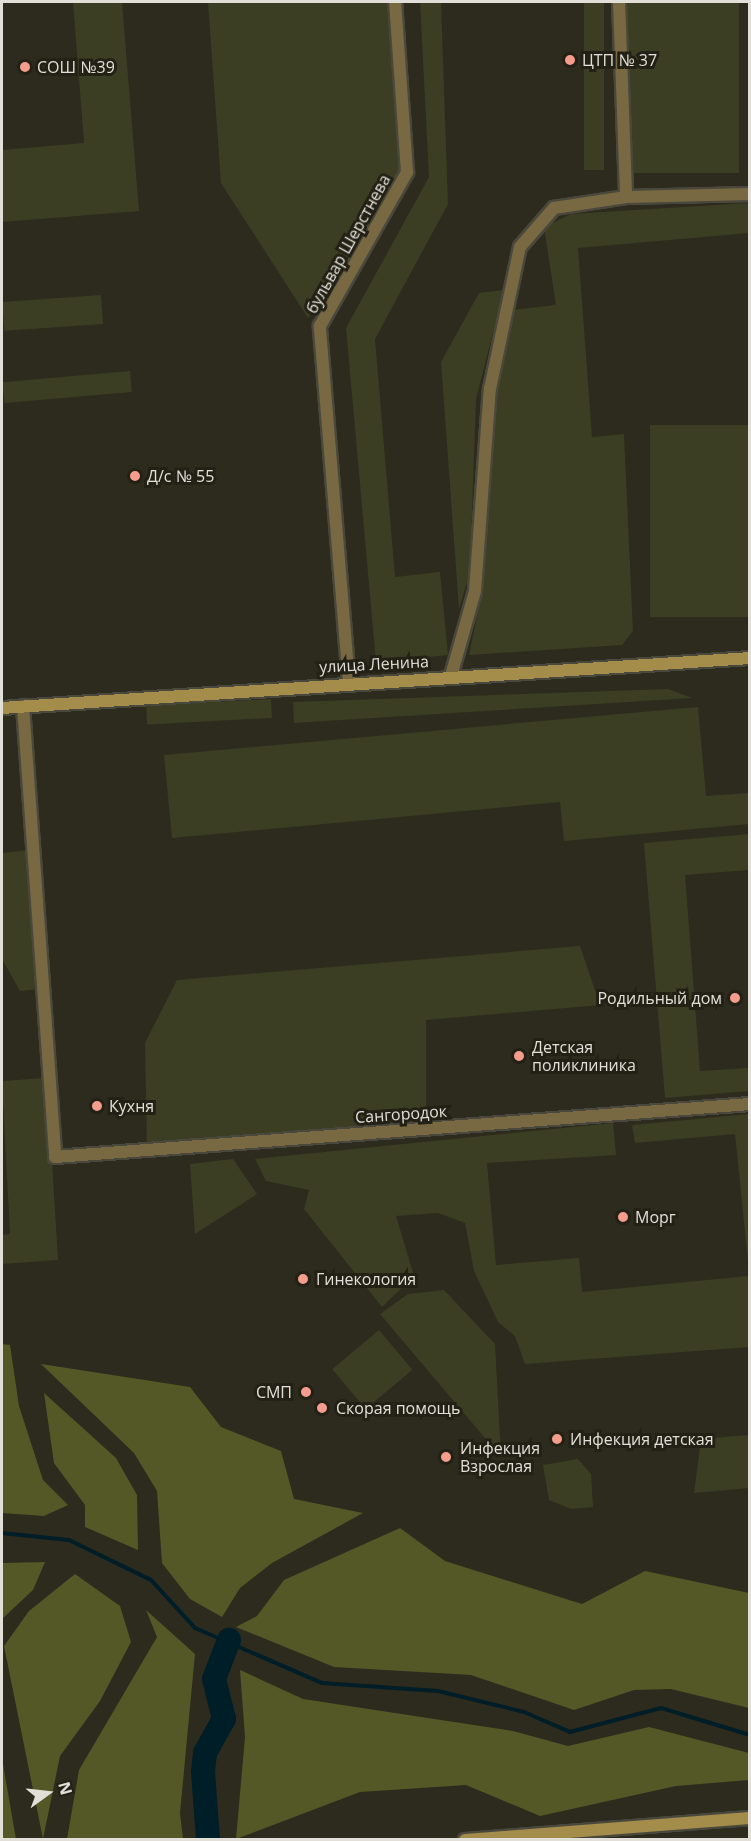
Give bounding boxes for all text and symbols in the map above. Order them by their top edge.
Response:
place label: ЦТП № 37 [582,50,657,70]
marker: ЦТП № 37 [563,53,577,67]
place label: СОШ №39 [37,57,115,77]
marker: СОШ №39 [18,60,32,74]
street label: бульвар Шерстнева [302,171,394,317]
place label: Д/с № 55 [147,466,214,486]
marker: Д/с № 55 [128,469,142,483]
street label: улица Ленина [319,652,429,676]
place label: Родильный дом [597,988,722,1008]
marker: Родильный дом [726,989,744,1007]
place label: Детская поликлиника [532,1037,636,1075]
marker: Детская поликлиника [510,1047,528,1065]
place label: Кухня [109,1096,154,1116]
marker: Кухня [90,1099,104,1113]
street label: Сангородок [354,1101,448,1127]
place label: Морг [635,1207,676,1227]
marker: Морг [616,1210,630,1224]
place label: Гинекология [316,1269,416,1289]
marker: Гинекология [294,1270,312,1288]
place label: СМП [256,1382,292,1402]
marker: СМП [297,1383,315,1401]
place label: Скорая помощь [336,1398,460,1418]
marker: Скорая помощь [313,1399,331,1417]
place label: Инфекция детская [570,1429,714,1449]
marker: Инфекция детская [548,1430,566,1448]
place label: Инфекция Взрослая [460,1438,540,1476]
marker: Инфекция Взрослая [437,1448,455,1466]
north arrow [18,1763,78,1823]
text: N [53,1779,78,1797]

